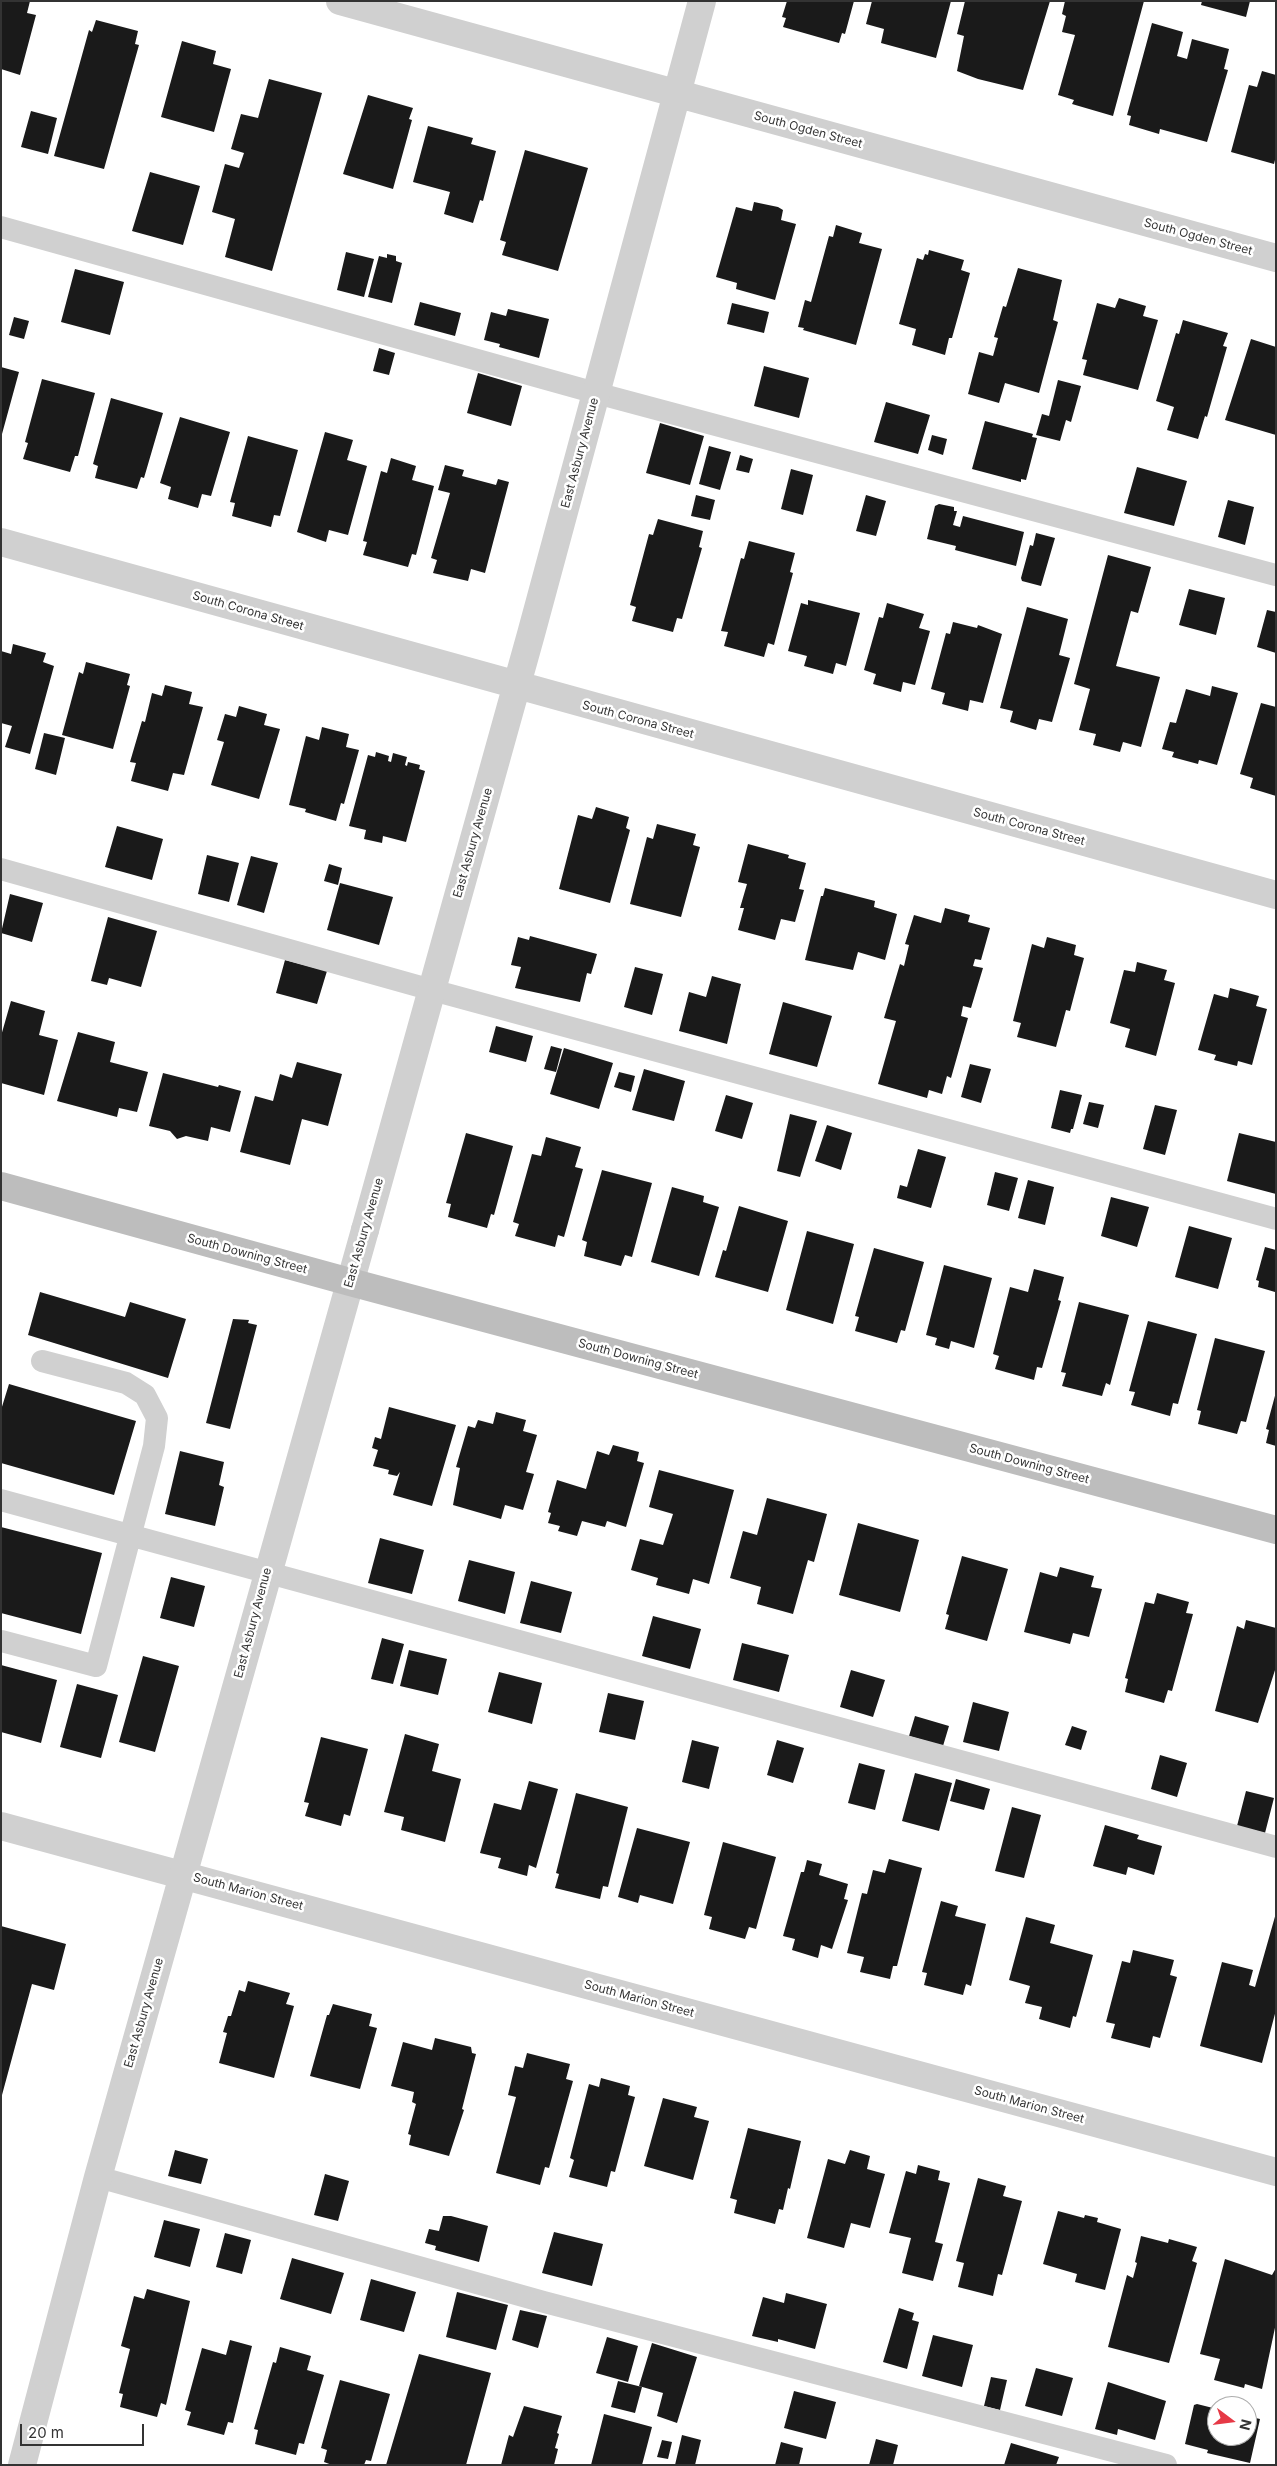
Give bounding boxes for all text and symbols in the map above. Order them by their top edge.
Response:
street label: South Ogden Street [752,109,864,151]
street label: South Ogden Street [1142,216,1254,258]
street label: East Asbury Avenue [558,396,602,510]
street label: South Corona Street [191,588,305,634]
street label: South Corona Street [581,698,695,742]
street label: East Asbury Avenue [450,786,496,900]
street label: South Corona Street [972,805,1086,849]
street label: East Asbury Avenue [341,1176,387,1290]
street label: South Downing Street [185,1231,309,1277]
street label: South Downing Street [576,1336,700,1382]
street label: South Downing Street [967,1441,1091,1487]
street label: East Asbury Avenue [231,1566,275,1680]
street label: South Marion Street [192,1870,304,1914]
street label: East Asbury Avenue [121,1956,167,2070]
street label: South Marion Street [583,1977,695,2021]
street label: South Marion Street [973,2083,1085,2127]
north arrow [1207,2396,1257,2446]
scale bar [22,2414,146,2446]
text: N [1236,2417,1256,2432]
text: 20 m [28,2423,64,2442]

